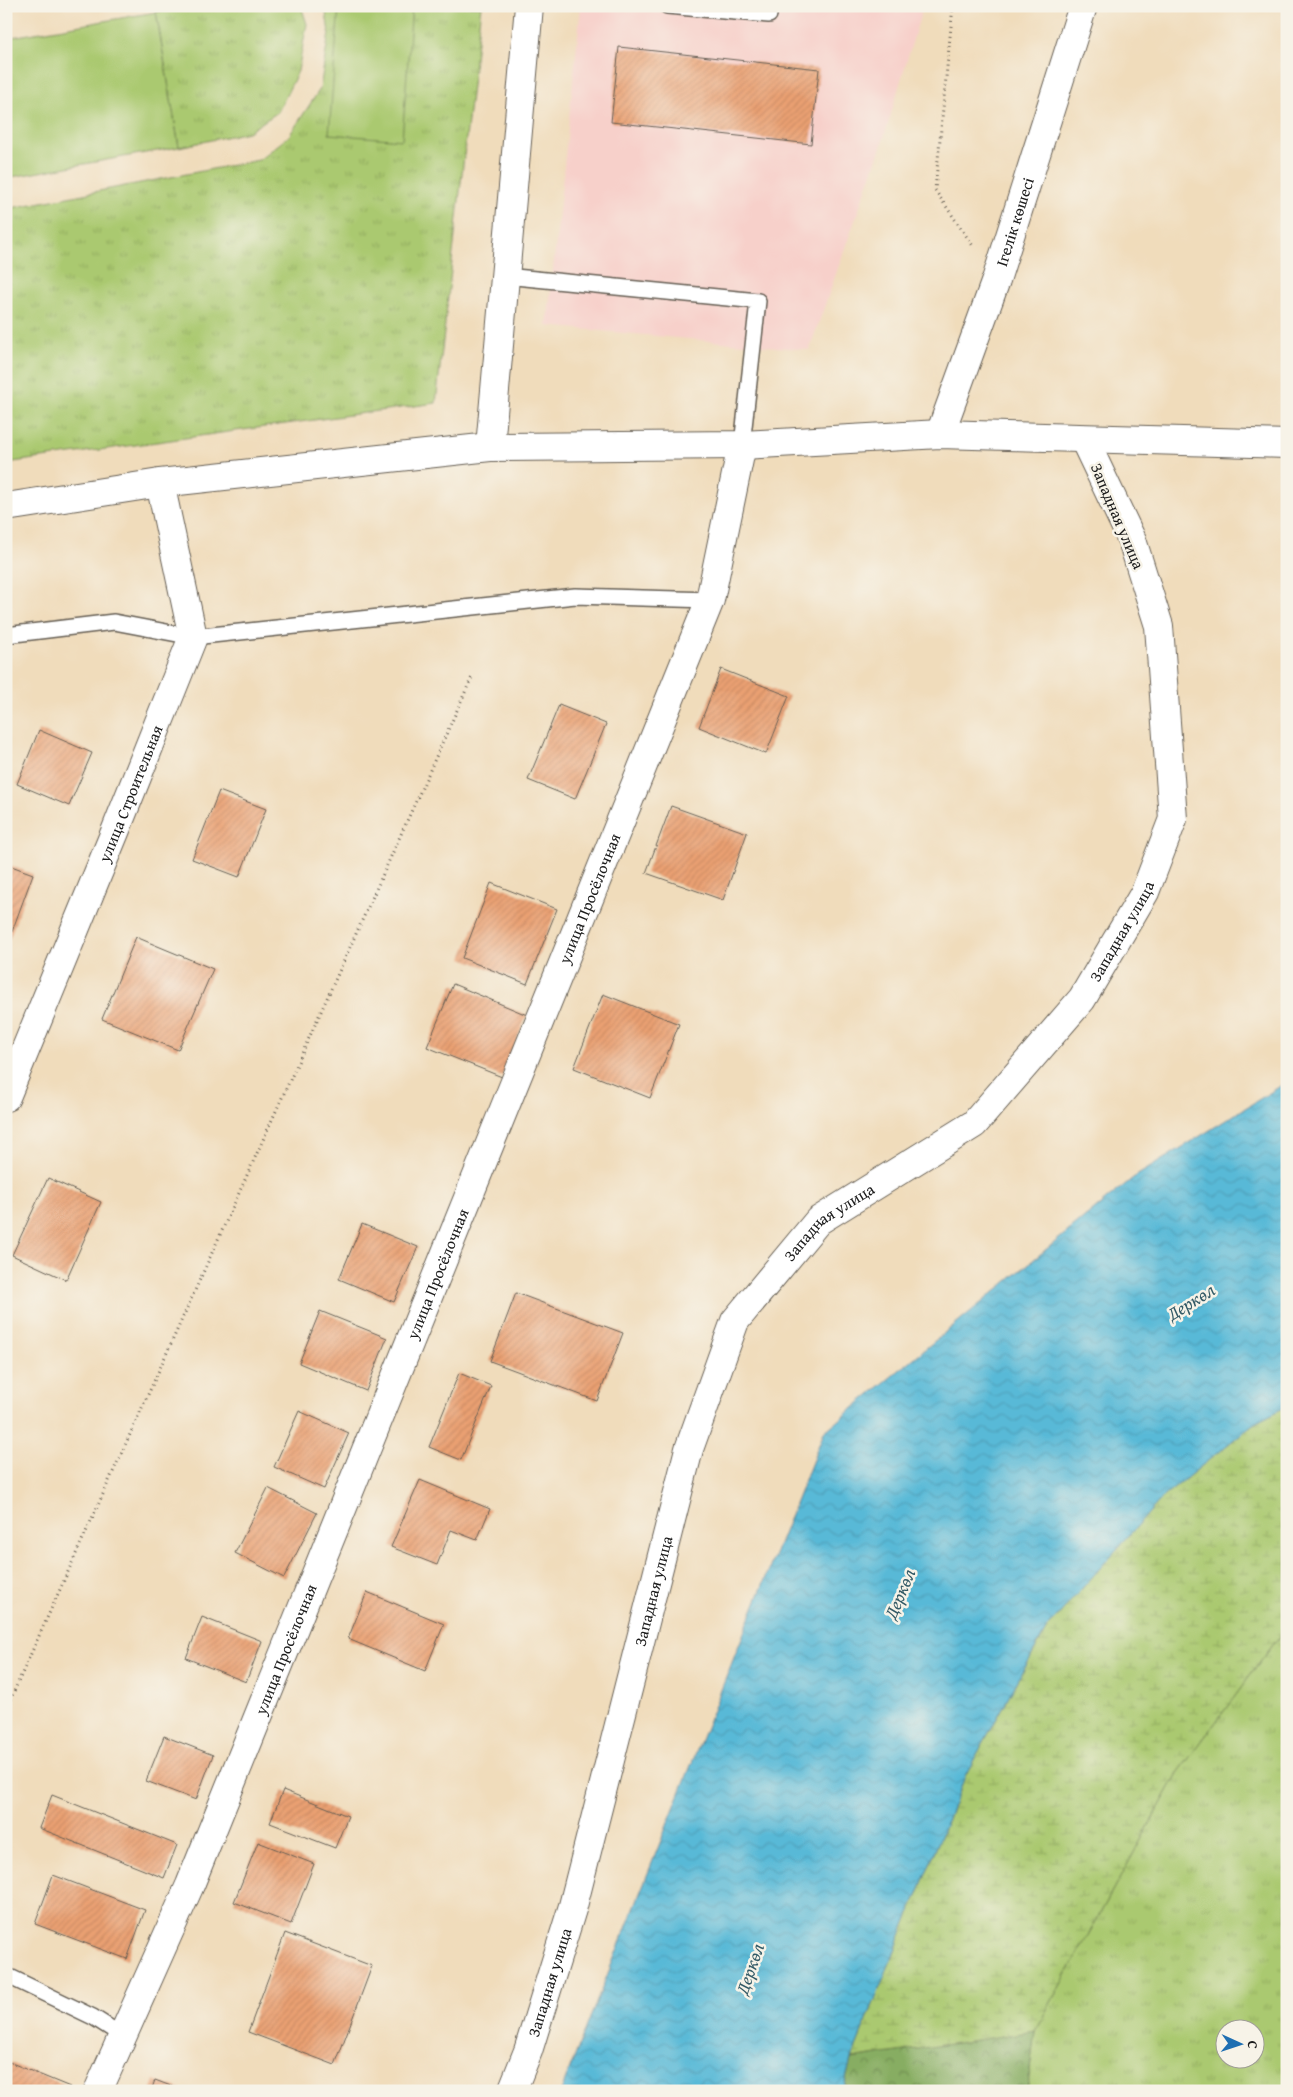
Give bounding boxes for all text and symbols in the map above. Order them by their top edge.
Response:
street label: Ігелік көшесі [989,174,1040,269]
street label: Западная улица [1085,459,1151,573]
street label: улица Строительная [91,721,169,867]
street label: улица Просёлочная [552,829,626,968]
street label: Западная улица [1083,877,1160,986]
street label: Западная улица [778,1177,879,1266]
street label: улица Просёлочная [400,1205,475,1344]
water label: Деркөл [1161,1276,1221,1327]
street label: Западная улица [627,1533,679,1649]
water label: Деркөл [877,1564,922,1624]
street label: улица Просёлочная [248,1580,323,1719]
street label: Западная улица [521,1924,578,2040]
water label: Деркөл [728,1939,771,1999]
north arrow [1216,2020,1266,2070]
text: С [1243,2040,1263,2049]

